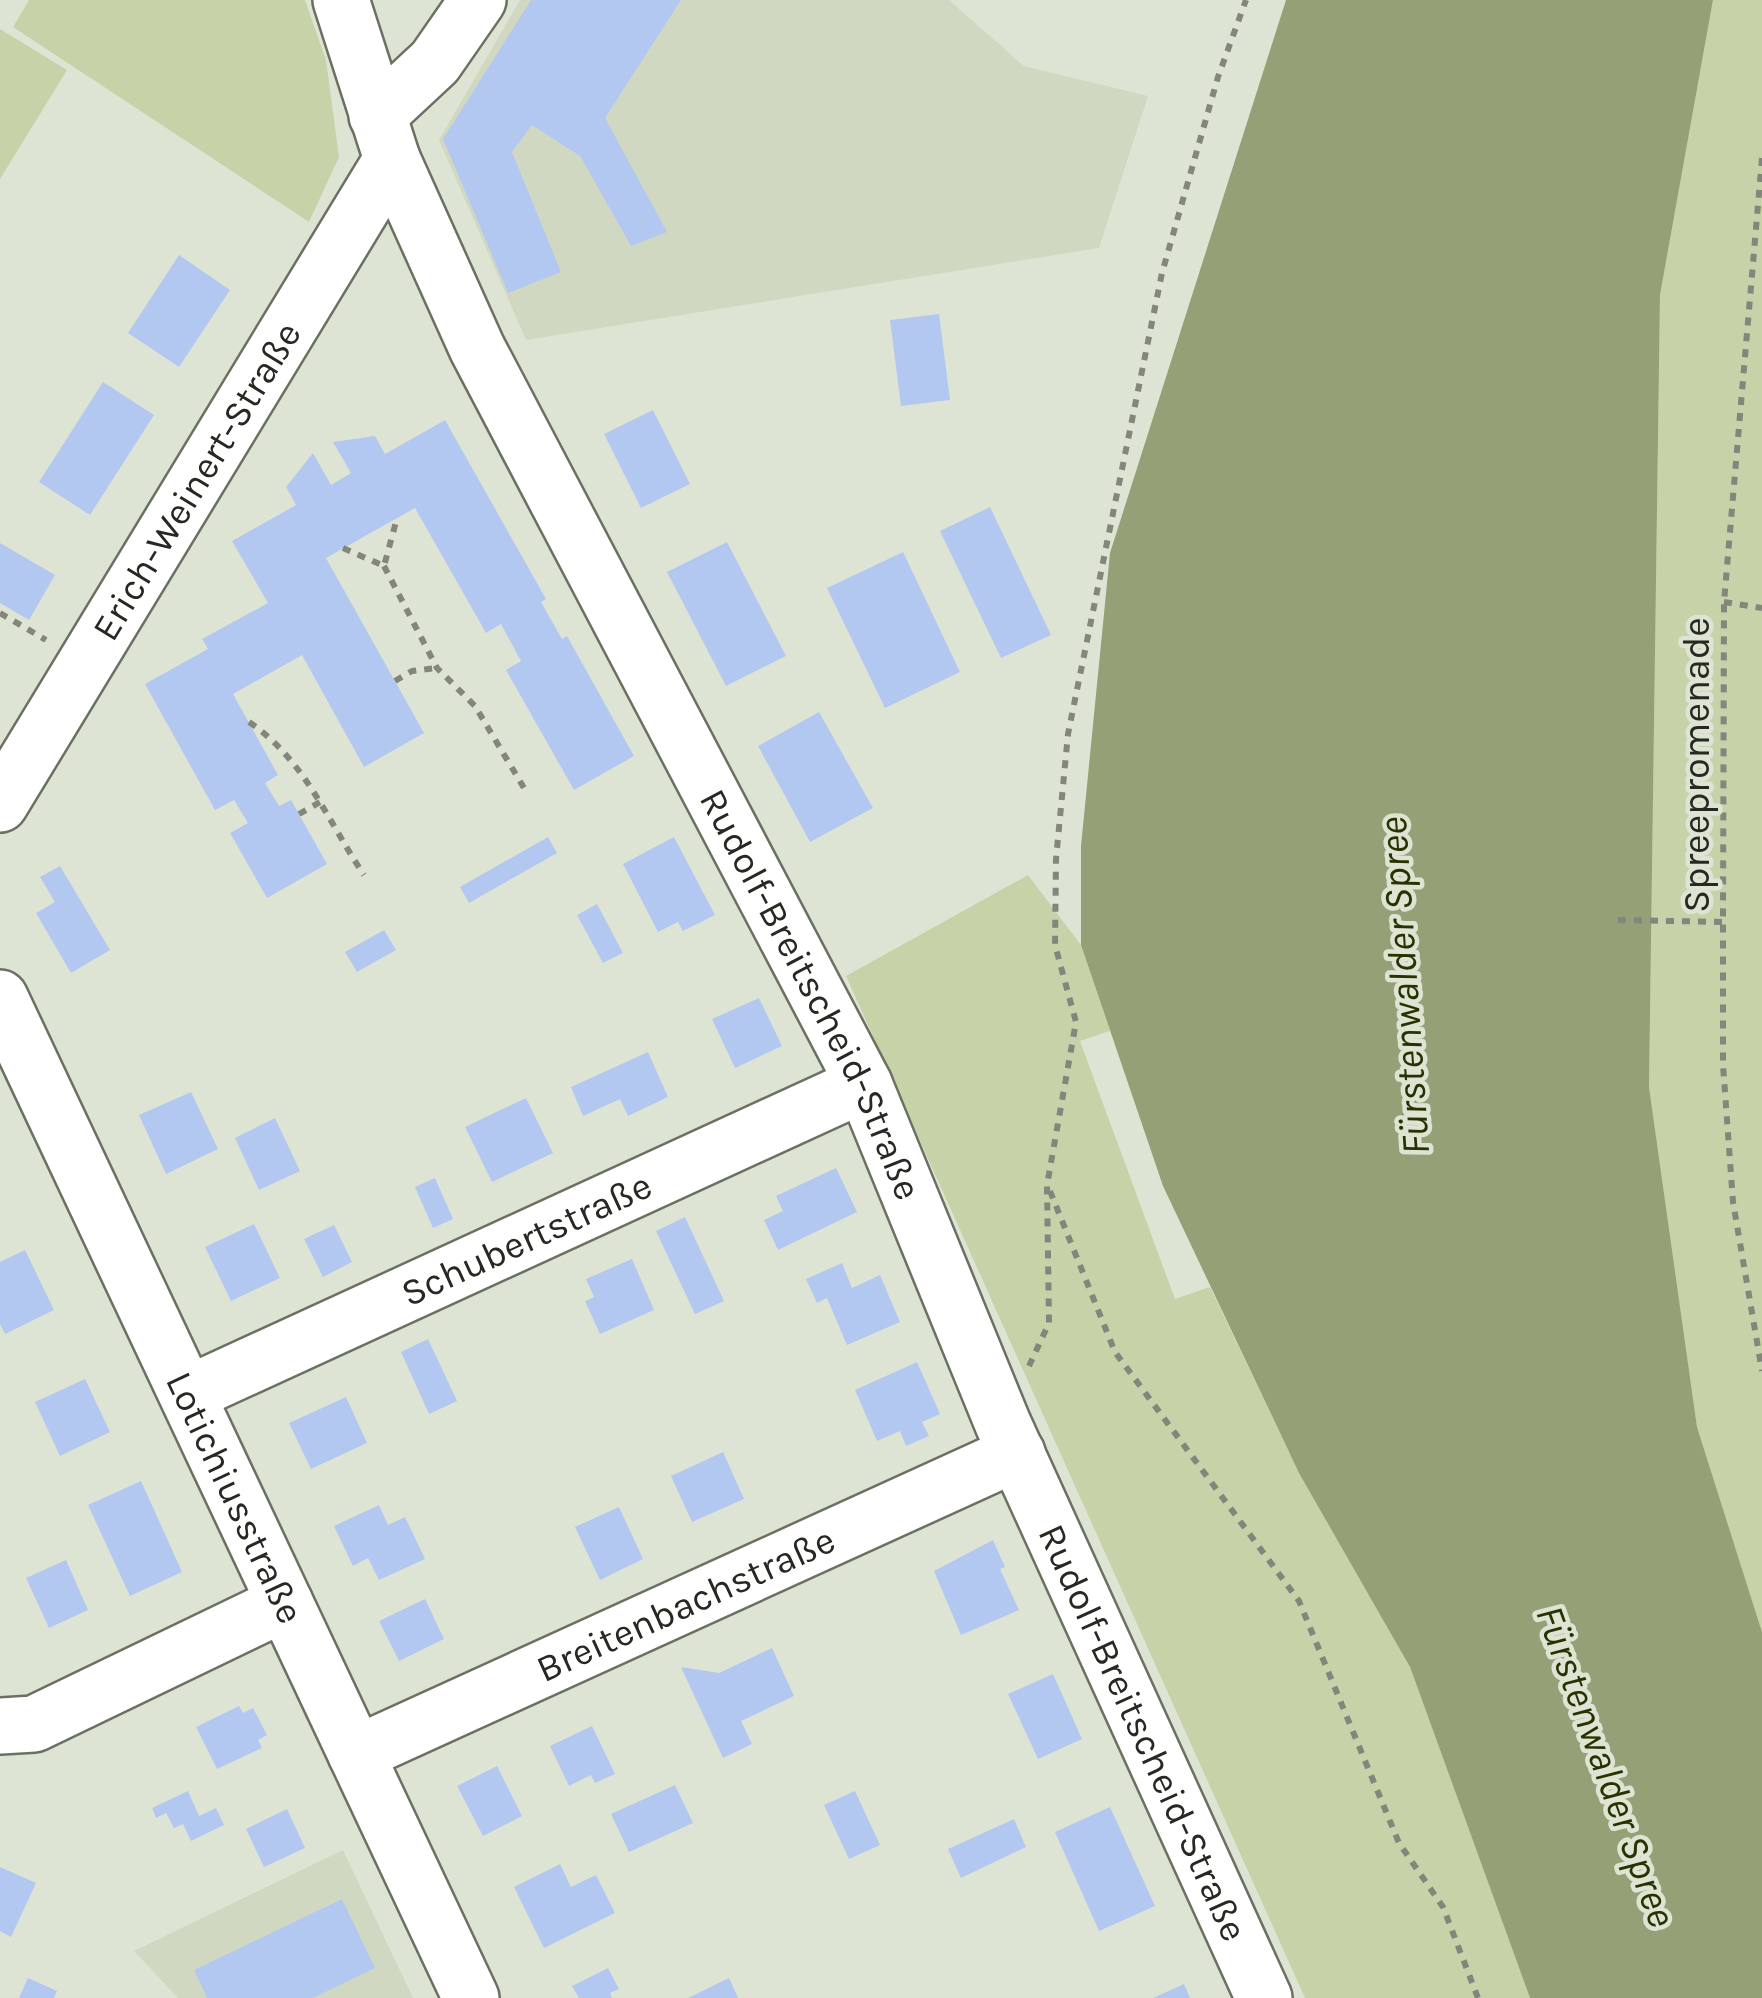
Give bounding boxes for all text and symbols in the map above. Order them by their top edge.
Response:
street label: Erich-Weinert-Straße [82,314,310,648]
street label: Spreepromenade [1674,617,1719,913]
street label: Rudolf-Breitscheid-Straße [690,781,931,1206]
water label: Fürstenwalder Spree [1369,815,1439,1157]
street label: Schubertstraße [394,1162,658,1316]
street label: Lotichiusstraße [157,1364,314,1630]
street label: Breitenbachstraße [529,1517,842,1691]
street label: Rudolf-Breitscheid-Straße [1029,1517,1258,1948]
water label: Fürstenwalder Spree [1526,1599,1686,1933]

